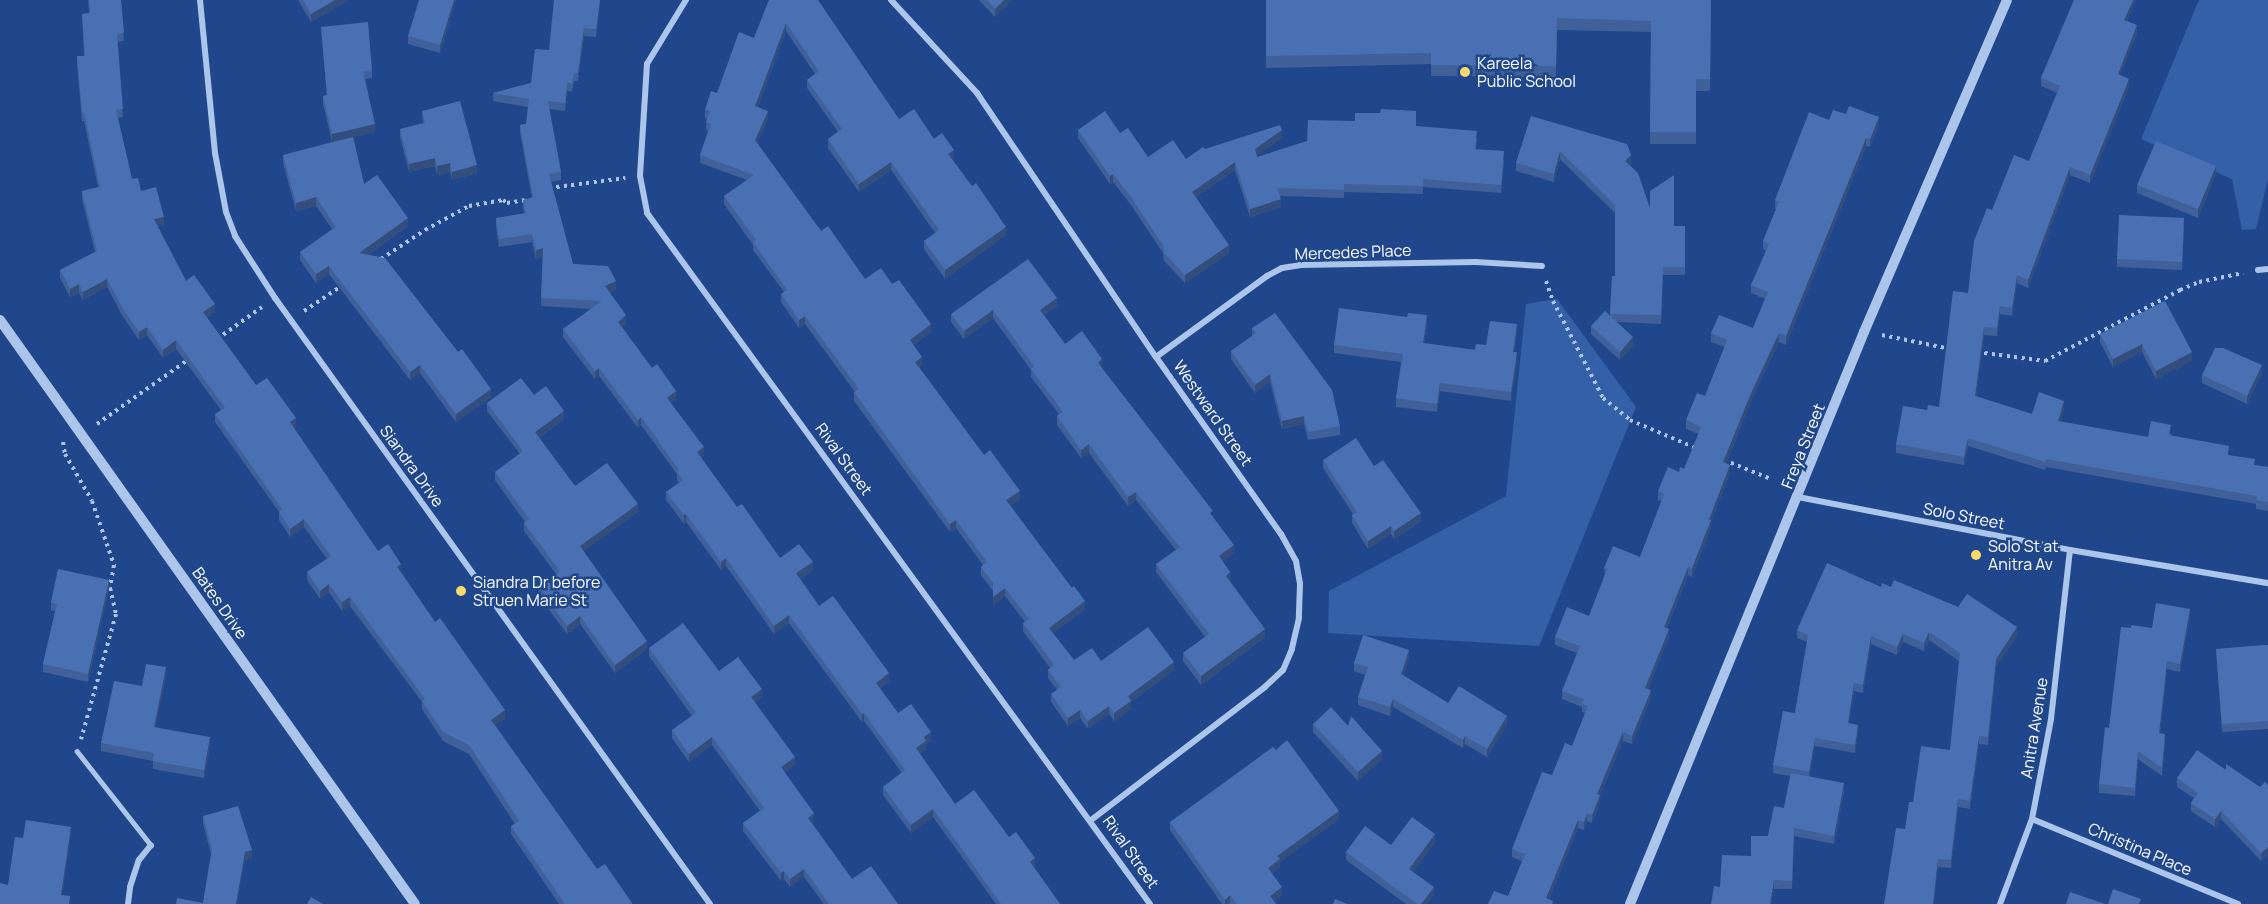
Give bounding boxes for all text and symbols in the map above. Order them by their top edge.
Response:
place label: Kareela Public School [1477,53,1576,91]
marker: Kareela Public School [1458,65,1472,79]
street label: Mercedes Place [1294,240,1412,264]
street label: Westward Street [1170,357,1256,469]
street label: Freya Street [1777,401,1829,491]
street label: Rival Street [811,419,877,499]
street label: Siandra Drive [376,421,448,511]
street label: Solo Street [1922,499,2006,533]
place label: Solo St at Anitra Av [1988,536,2058,574]
marker: Solo St at Anitra Av [1969,548,1983,562]
street label: Bates Drive [188,563,252,643]
place label: Siandra Dr before Struen Marie St [473,572,600,610]
marker: Siandra Dr before Struen Marie St [454,584,468,598]
street label: Anitra Avenue [2017,676,2051,780]
street label: Rival Street [1099,812,1163,892]
street label: Christina Place [2085,819,2195,879]

